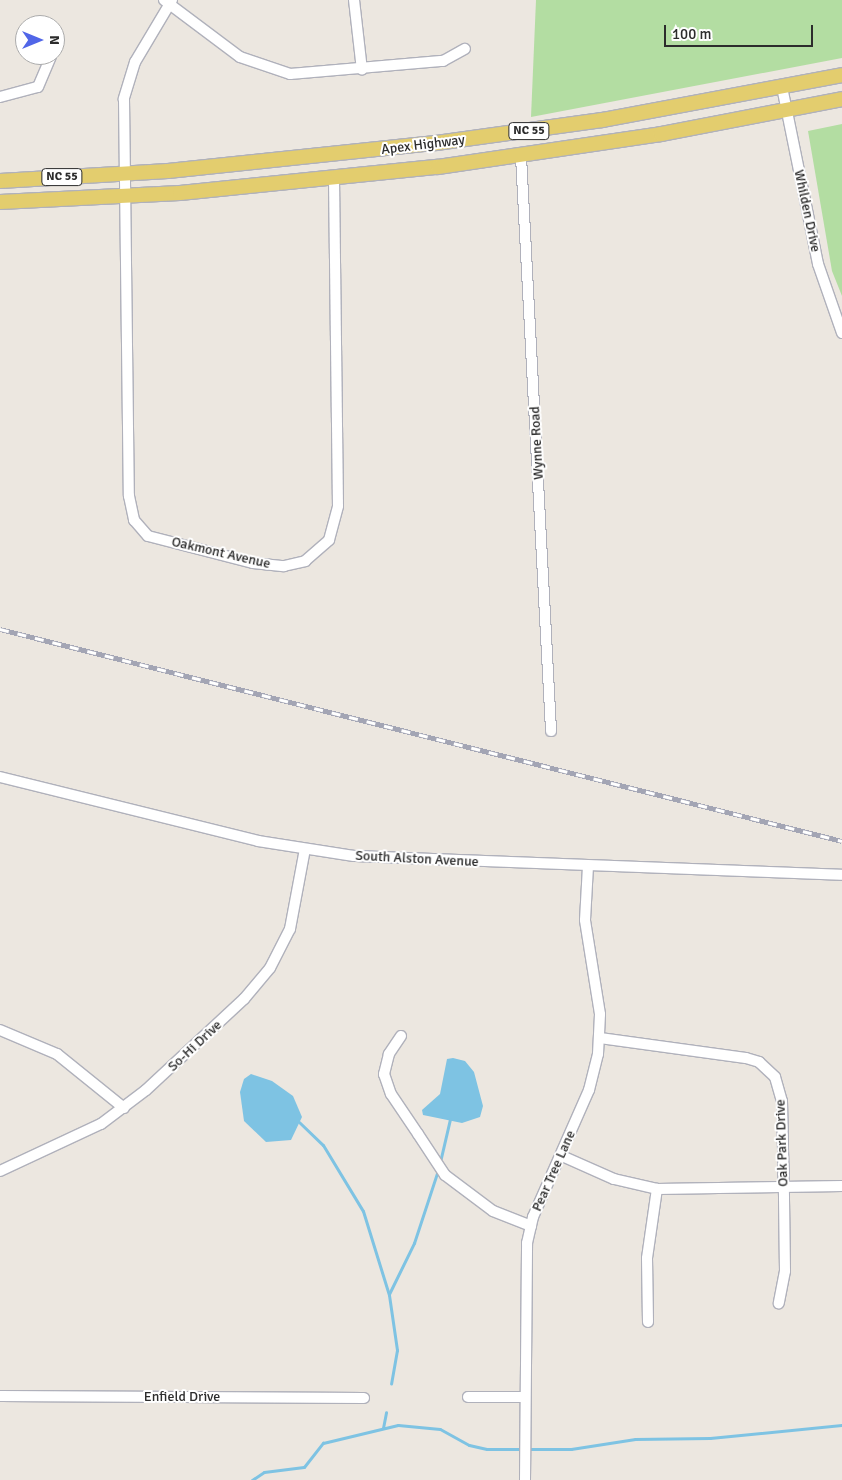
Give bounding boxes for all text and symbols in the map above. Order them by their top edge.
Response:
north arrow [15,15,65,65]
scale bar [667,15,816,47]
text: 100 m [672,25,712,43]
text: N [46,35,63,45]
road number: NC 55 [508,122,550,140]
street label: Apex Highway [380,132,466,158]
road number: NC 55 [41,168,83,186]
street label: Whilden Drive [790,168,824,254]
street label: Wynne Road [527,406,547,480]
street label: Oakmont Avenue [170,533,272,573]
street label: South Alston Avenue [355,847,479,871]
street label: So-Hi Drive [165,1017,225,1075]
street label: Oak Park Drive [772,1099,792,1187]
street label: Pear Tree Lane [529,1128,579,1214]
street label: Enfield Drive [144,1389,220,1405]

